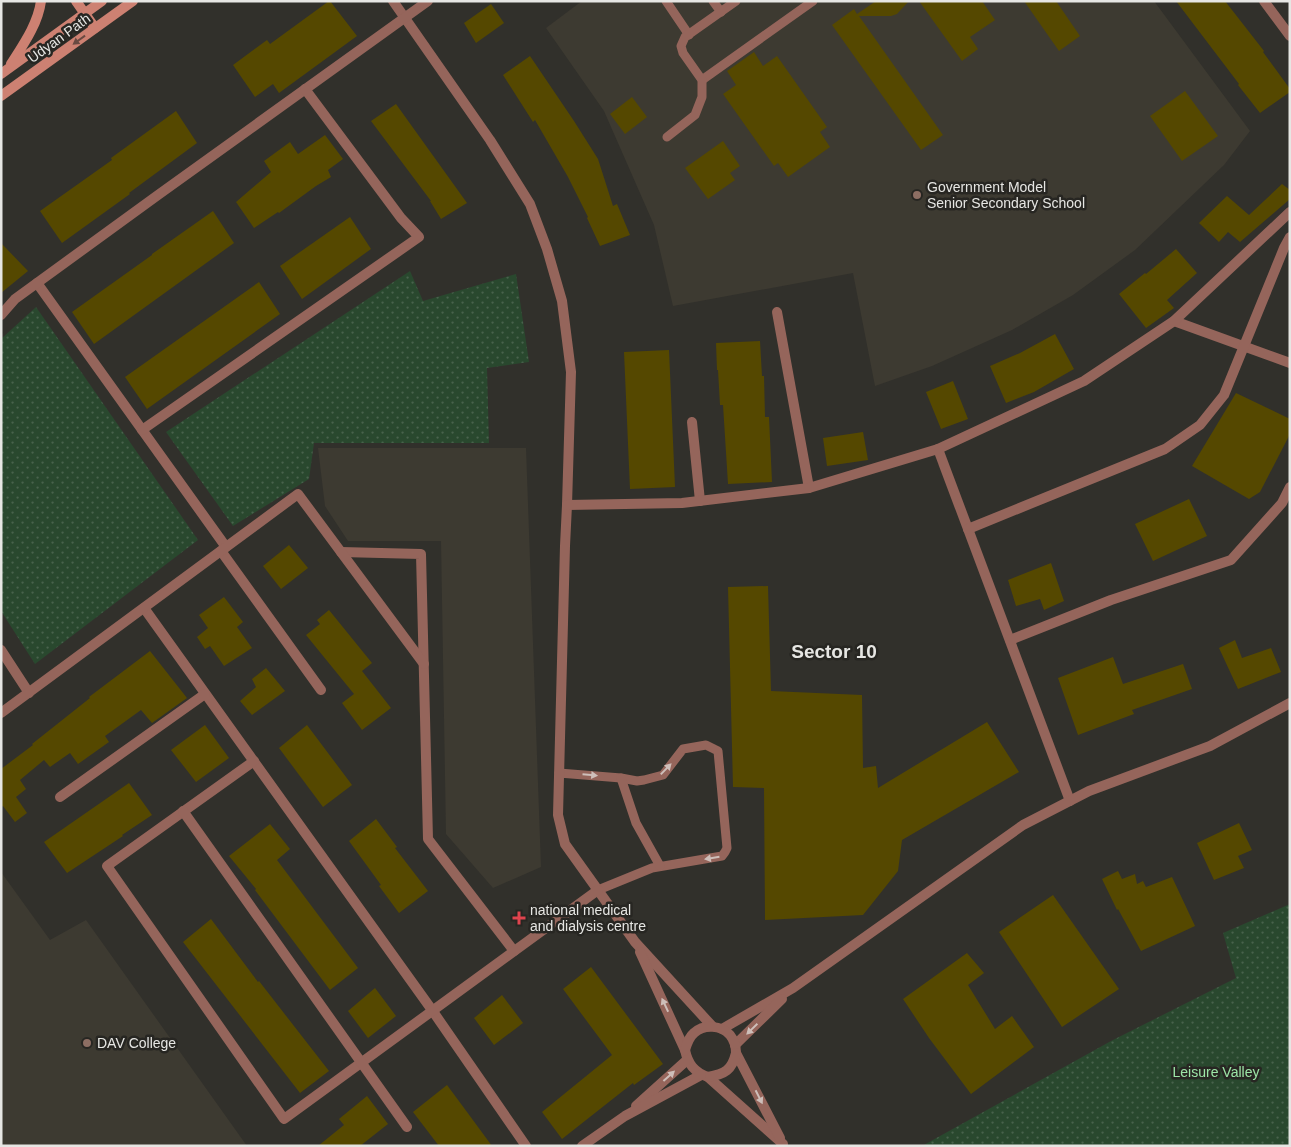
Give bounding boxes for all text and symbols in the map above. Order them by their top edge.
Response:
street label: Udyan Path [25,10,93,66]
one-way arrow [72,35,86,45]
place label: Government Model Senior Secondary School [927,179,1085,211]
marker: Government Model Senior Secondary School [911,189,923,201]
district label: Sector 10 [791,641,877,662]
one-way arrow [660,763,672,775]
one-way arrow [583,772,599,780]
one-way arrow [704,854,720,862]
place label: national medical and dialysis centre [530,902,646,934]
marker: national medical and dialysis centre [512,911,526,925]
one-way arrow [660,998,669,1013]
one-way arrow [746,1023,758,1035]
place label: DAV College [97,1035,176,1051]
marker: DAV College [81,1037,93,1049]
park label: Leisure Valley [1173,1064,1259,1080]
one-way arrow [662,1070,674,1082]
one-way arrow [755,1089,763,1104]

